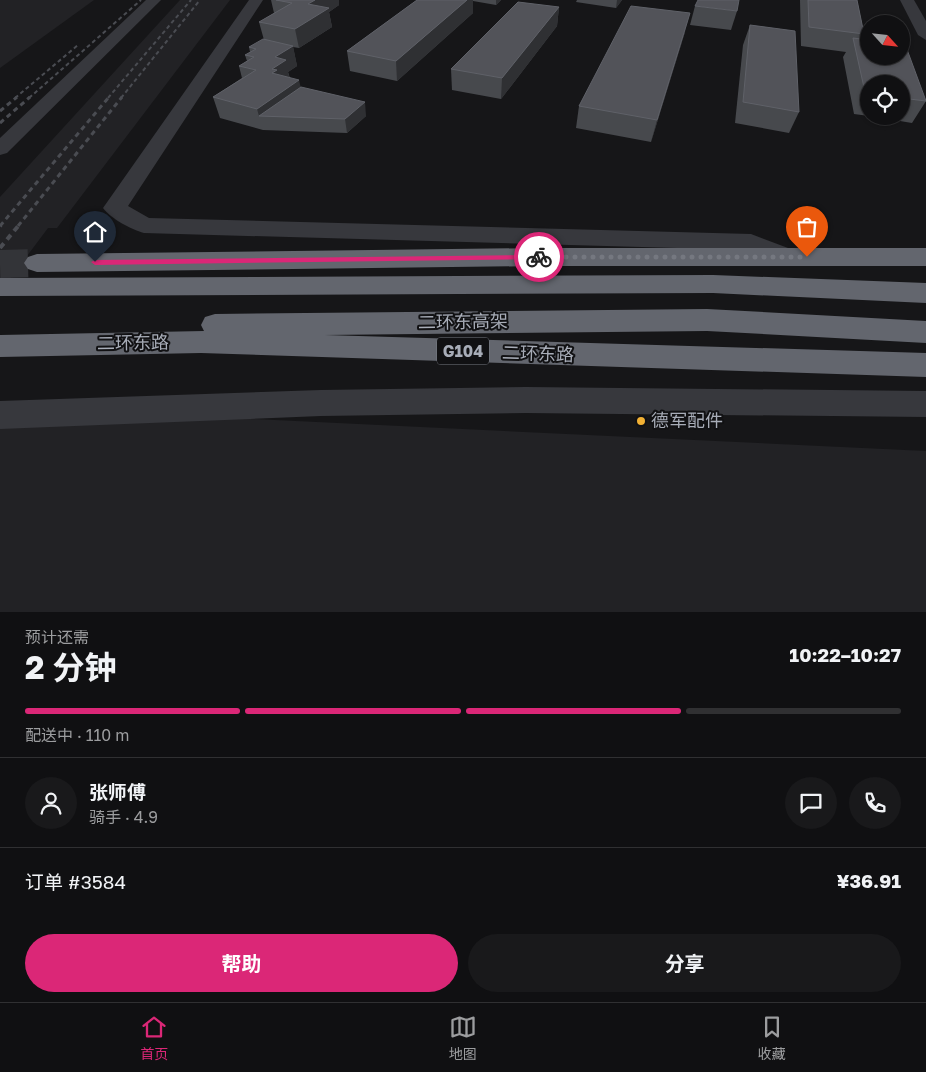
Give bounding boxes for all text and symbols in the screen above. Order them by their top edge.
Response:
north arrow [860,15,910,65]
map controls [860,15,910,125]
button: locate [860,75,910,125]
pin [786,206,828,257]
pin [74,211,116,262]
icon: bag [793,213,821,241]
icon: home [81,218,109,246]
courier [514,232,564,282]
icon: bike [525,243,553,271]
street label: 二环东高架 [418,309,508,333]
street label: 二环东路 [97,330,169,354]
road number: G104 [437,338,489,364]
street label: 二环东路 [502,341,574,365]
place label: 德军配件 [651,409,723,431]
marker: 德军配件 [635,415,647,427]
text: 预计还需 [25,627,89,647]
text: 10:22–10:27 [789,643,901,666]
text: 2 分钟 [25,648,117,686]
text: 配送中 · 110 m [25,725,129,745]
button: person [25,777,77,829]
button: chat [785,777,837,829]
button: phone [849,777,901,829]
text: 张师傅 [89,780,146,803]
text: 骑手 · 4.9 [89,807,158,827]
text: ¥36.91 [837,869,901,892]
text: 订单 #3584 [25,870,126,893]
button: 帮助 [25,934,458,992]
button: 分享 [468,934,901,992]
tab: 首页 [140,1013,168,1063]
tab: 地图 [449,1013,477,1063]
tab: 收藏 [758,1013,786,1063]

